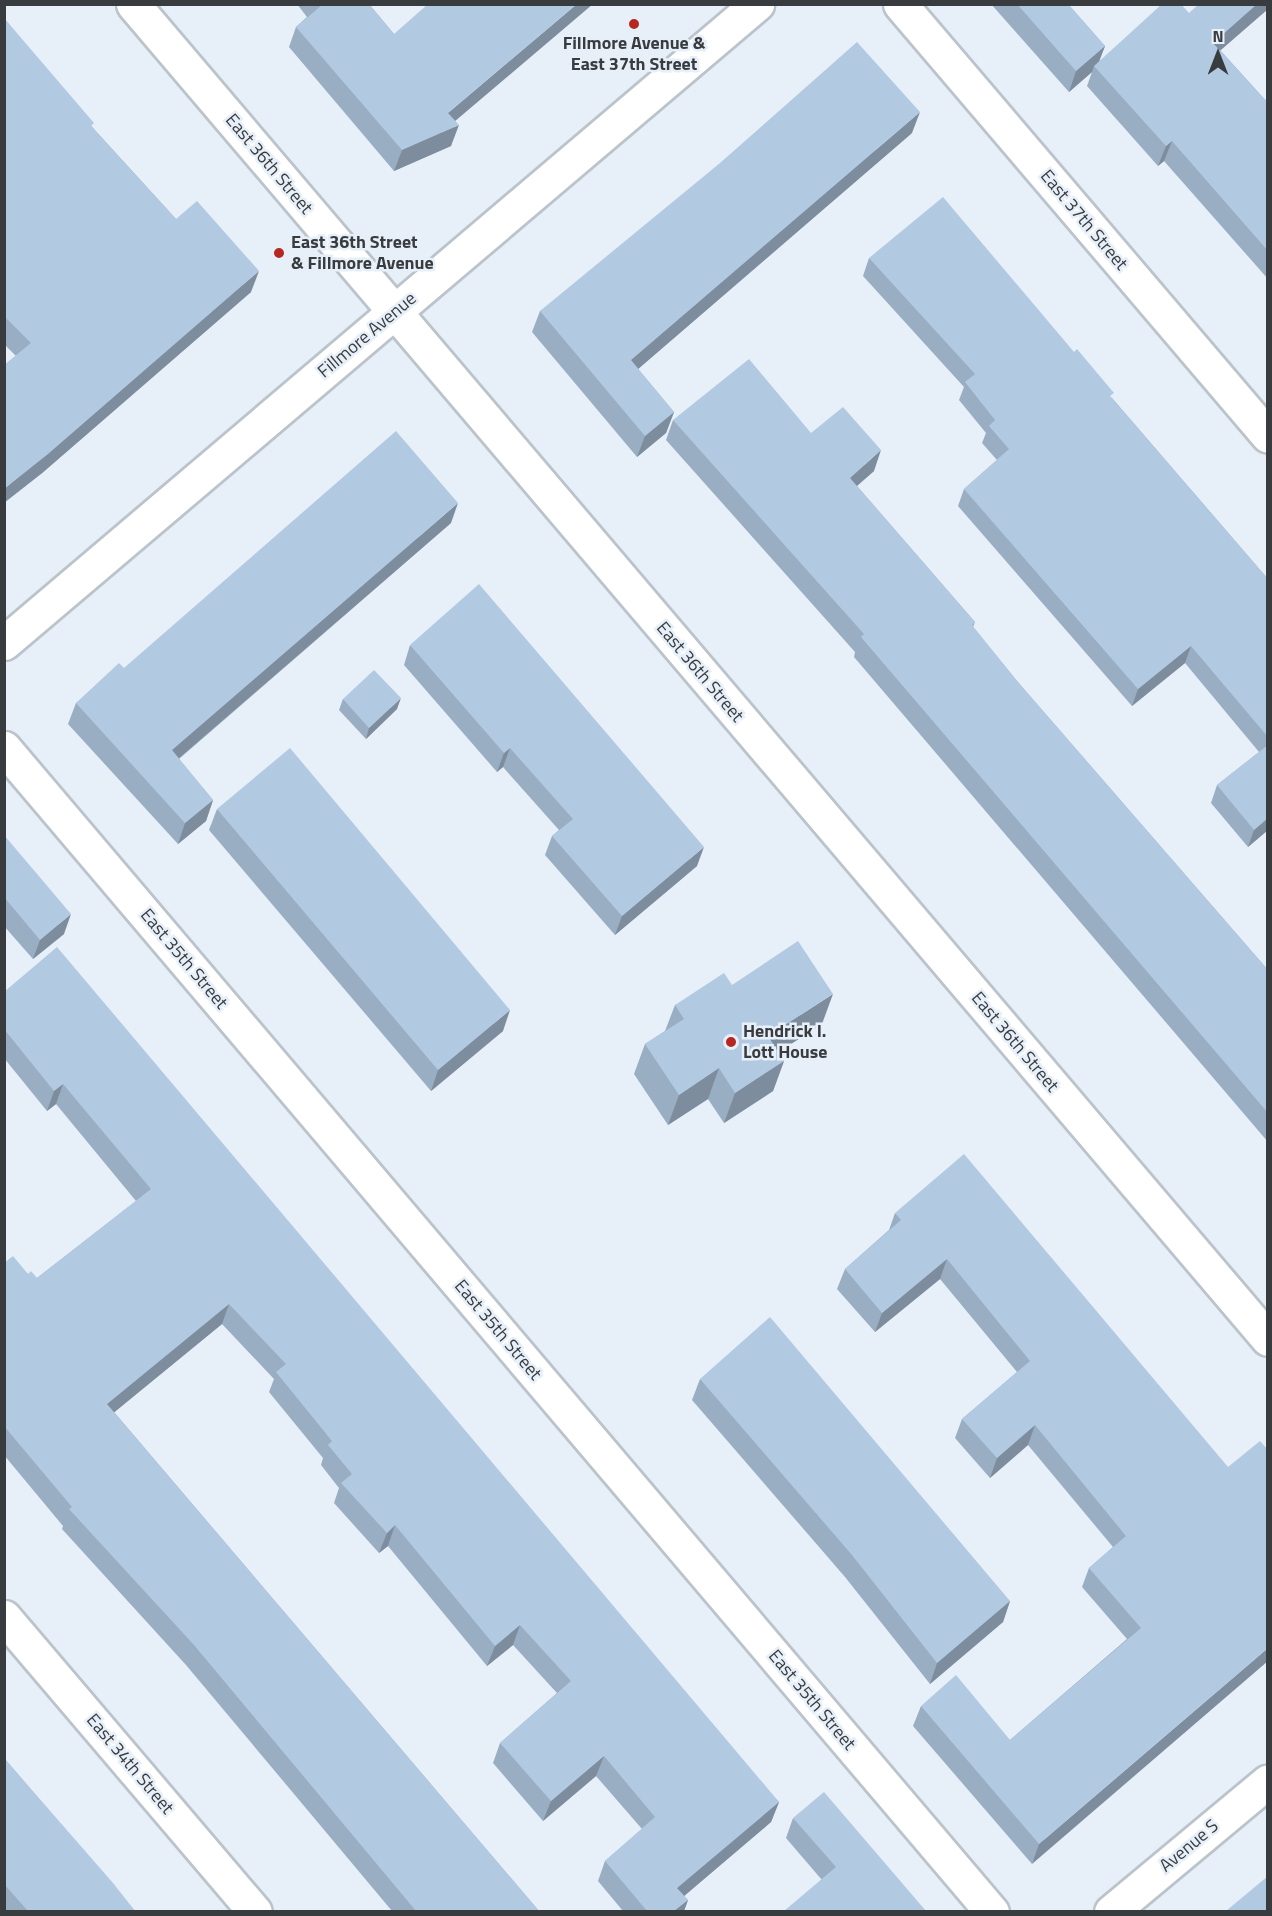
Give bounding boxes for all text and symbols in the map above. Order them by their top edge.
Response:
marker: Fillmore Avenue & East 37th Street [627,17,641,31]
north arrow [1188,24,1248,84]
text: N [1212,24,1224,48]
place label: Fillmore Avenue & East 37th Street [563,33,705,76]
street label: East 36th Street [221,110,317,218]
street label: East 37th Street [1036,166,1132,274]
place label: East 36th Street & Fillmore Avenue [291,232,434,274]
marker: East 36th Street & Fillmore Avenue [272,246,286,260]
street label: Fillmore Avenue [313,288,421,382]
street label: East 36th Street [652,618,748,726]
street label: East 35th Street [136,905,232,1013]
street label: East 36th Street [967,988,1063,1096]
place label: Hendrick I. Lott House [743,1021,827,1064]
marker: Hendrick I. Lott House [724,1035,738,1049]
street label: East 35th Street [450,1276,546,1384]
street label: East 35th Street [764,1646,860,1754]
street label: East 34th Street [82,1710,178,1818]
street label: Avenue S [1155,1815,1223,1877]

